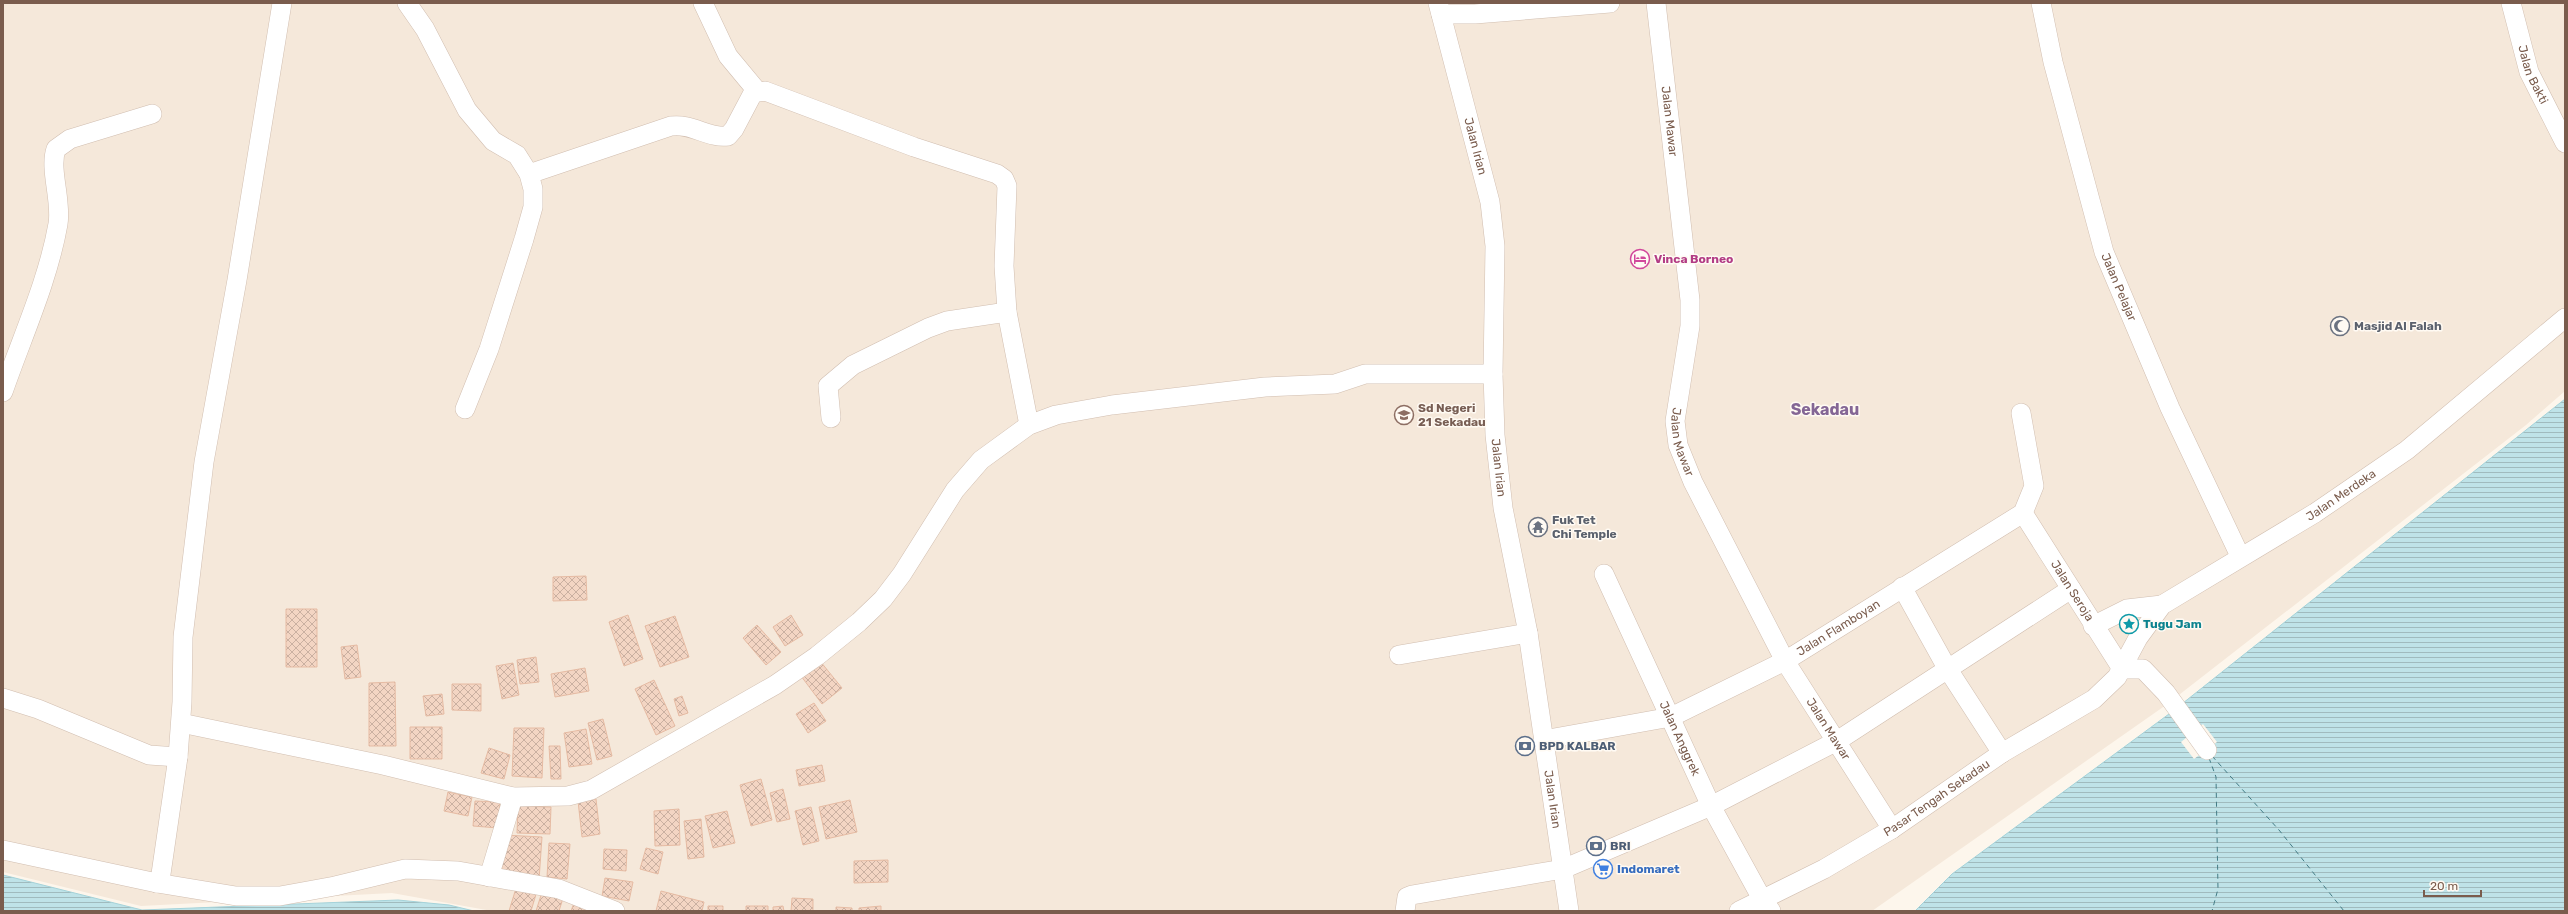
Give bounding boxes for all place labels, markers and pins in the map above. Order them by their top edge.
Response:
hotel icon: Vinca Borneo [1629,248,1651,270]
place label: Vinca Borneo [1654,252,1733,266]
mosque icon: Masjid Al Falah [2329,315,2351,337]
place label: Masjid Al Falah [2354,319,2442,333]
place label: Sd Negeri 21 Sekadau [1418,401,1486,429]
school or university icon: Sd Negeri 21 Sekadau [1393,404,1415,426]
place label: Fuk Tet Chi Temple [1552,513,1617,541]
temple icon: Fuk Tet Chi Temple [1527,516,1549,538]
place icon: Tugu Jam [2118,613,2140,635]
place label: Tugu Jam [2143,617,2202,631]
bank icon: BPD KALBAR [1514,735,1536,757]
place label: BPD KALBAR [1539,739,1616,753]
bank icon: BRI [1585,835,1607,857]
place label: BRI [1610,839,1631,853]
supermarket icon: Indomaret [1592,858,1614,880]
place label: Indomaret [1617,862,1680,876]

